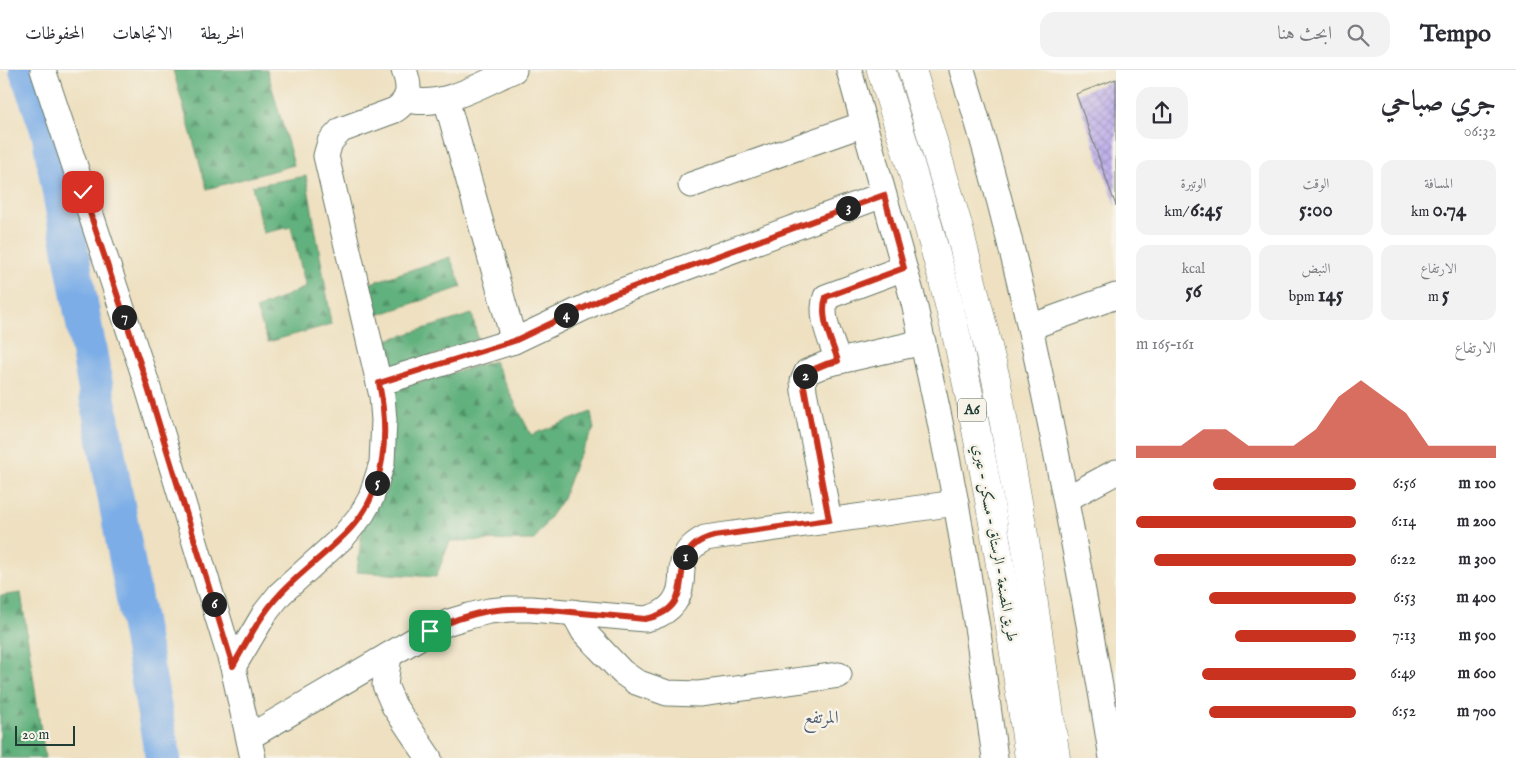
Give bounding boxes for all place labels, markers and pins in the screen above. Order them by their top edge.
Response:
pin [62,171,104,213]
pin: 3 [836,196,860,220]
pin: 4 [554,302,578,328]
pin: 7 [112,304,136,330]
pin: 2 [792,364,818,388]
pin: 5 [364,470,390,496]
pin: 1 [672,544,698,570]
pin: 6 [202,592,226,616]
pin [409,610,451,652]

